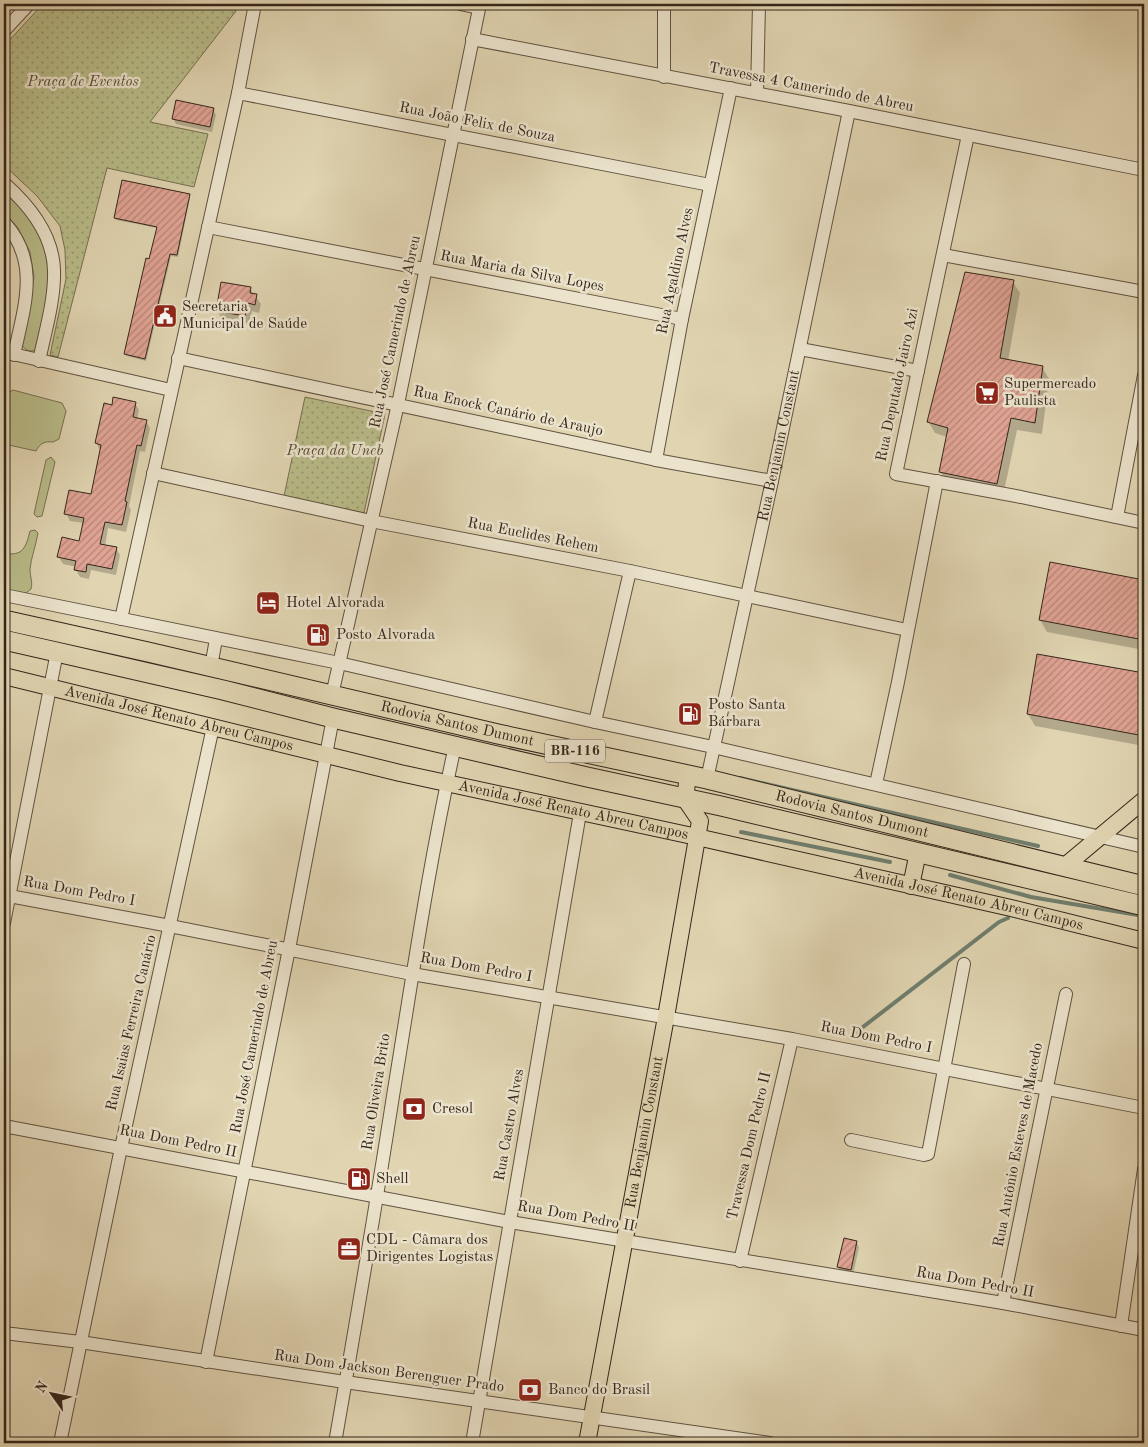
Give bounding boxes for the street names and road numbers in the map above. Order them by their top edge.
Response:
street label: Travessa 4 Camerindo de Abreu [707,61,915,115]
street label: Rua João Felix de Souza [398,100,557,146]
street label: Rua Agaldino Alves [655,206,697,336]
street label: Rua José Camerindo de Abreu [368,234,424,430]
street label: Rua Maria da Silva Lopes [439,249,605,295]
street label: Rua Deputado Jairo Azi [874,307,922,463]
street label: Rua Benjamin Constant [756,369,802,523]
street label: Rua Enock Canário de Araujo [412,385,604,439]
street label: Rua Euclides Rehem [466,516,600,556]
street label: Avenida José Renato Abreu Campos [63,684,295,754]
street label: Rodovia Santos Dumont [379,699,535,749]
road number: BR-116 [545,739,605,762]
street label: Avenida José Renato Abreu Campos [457,778,690,842]
street label: Rodovia Santos Dumont [774,789,930,840]
street label: Avenida José Renato Abreu Campos [852,865,1085,933]
street label: Rua Dom Pedro I [22,875,136,909]
street label: Rua Isaias Ferreira Canário [104,934,160,1112]
street label: Rua José Camerindo de Abreu [229,939,281,1135]
street label: Rua Dom Pedro I [419,951,533,985]
street label: Rua Dom Pedro I [819,1020,933,1056]
street label: Rua Oliveira Brito [360,1032,394,1152]
street label: Rua Antônio Esteves de Macedo [992,1042,1046,1248]
street label: Rua Benjamin Constant [623,1055,666,1210]
street label: Rua Castro Alves [493,1068,527,1182]
street label: Travessa Dom Pedro II [726,1070,774,1222]
street label: Rua Dom Pedro II [118,1123,238,1161]
street label: Rua Dom Pedro II [516,1199,636,1235]
street label: Rua Dom Pedro II [915,1265,1035,1301]
street label: Rua Dom Jackson Berenguer Prado [273,1348,505,1396]

